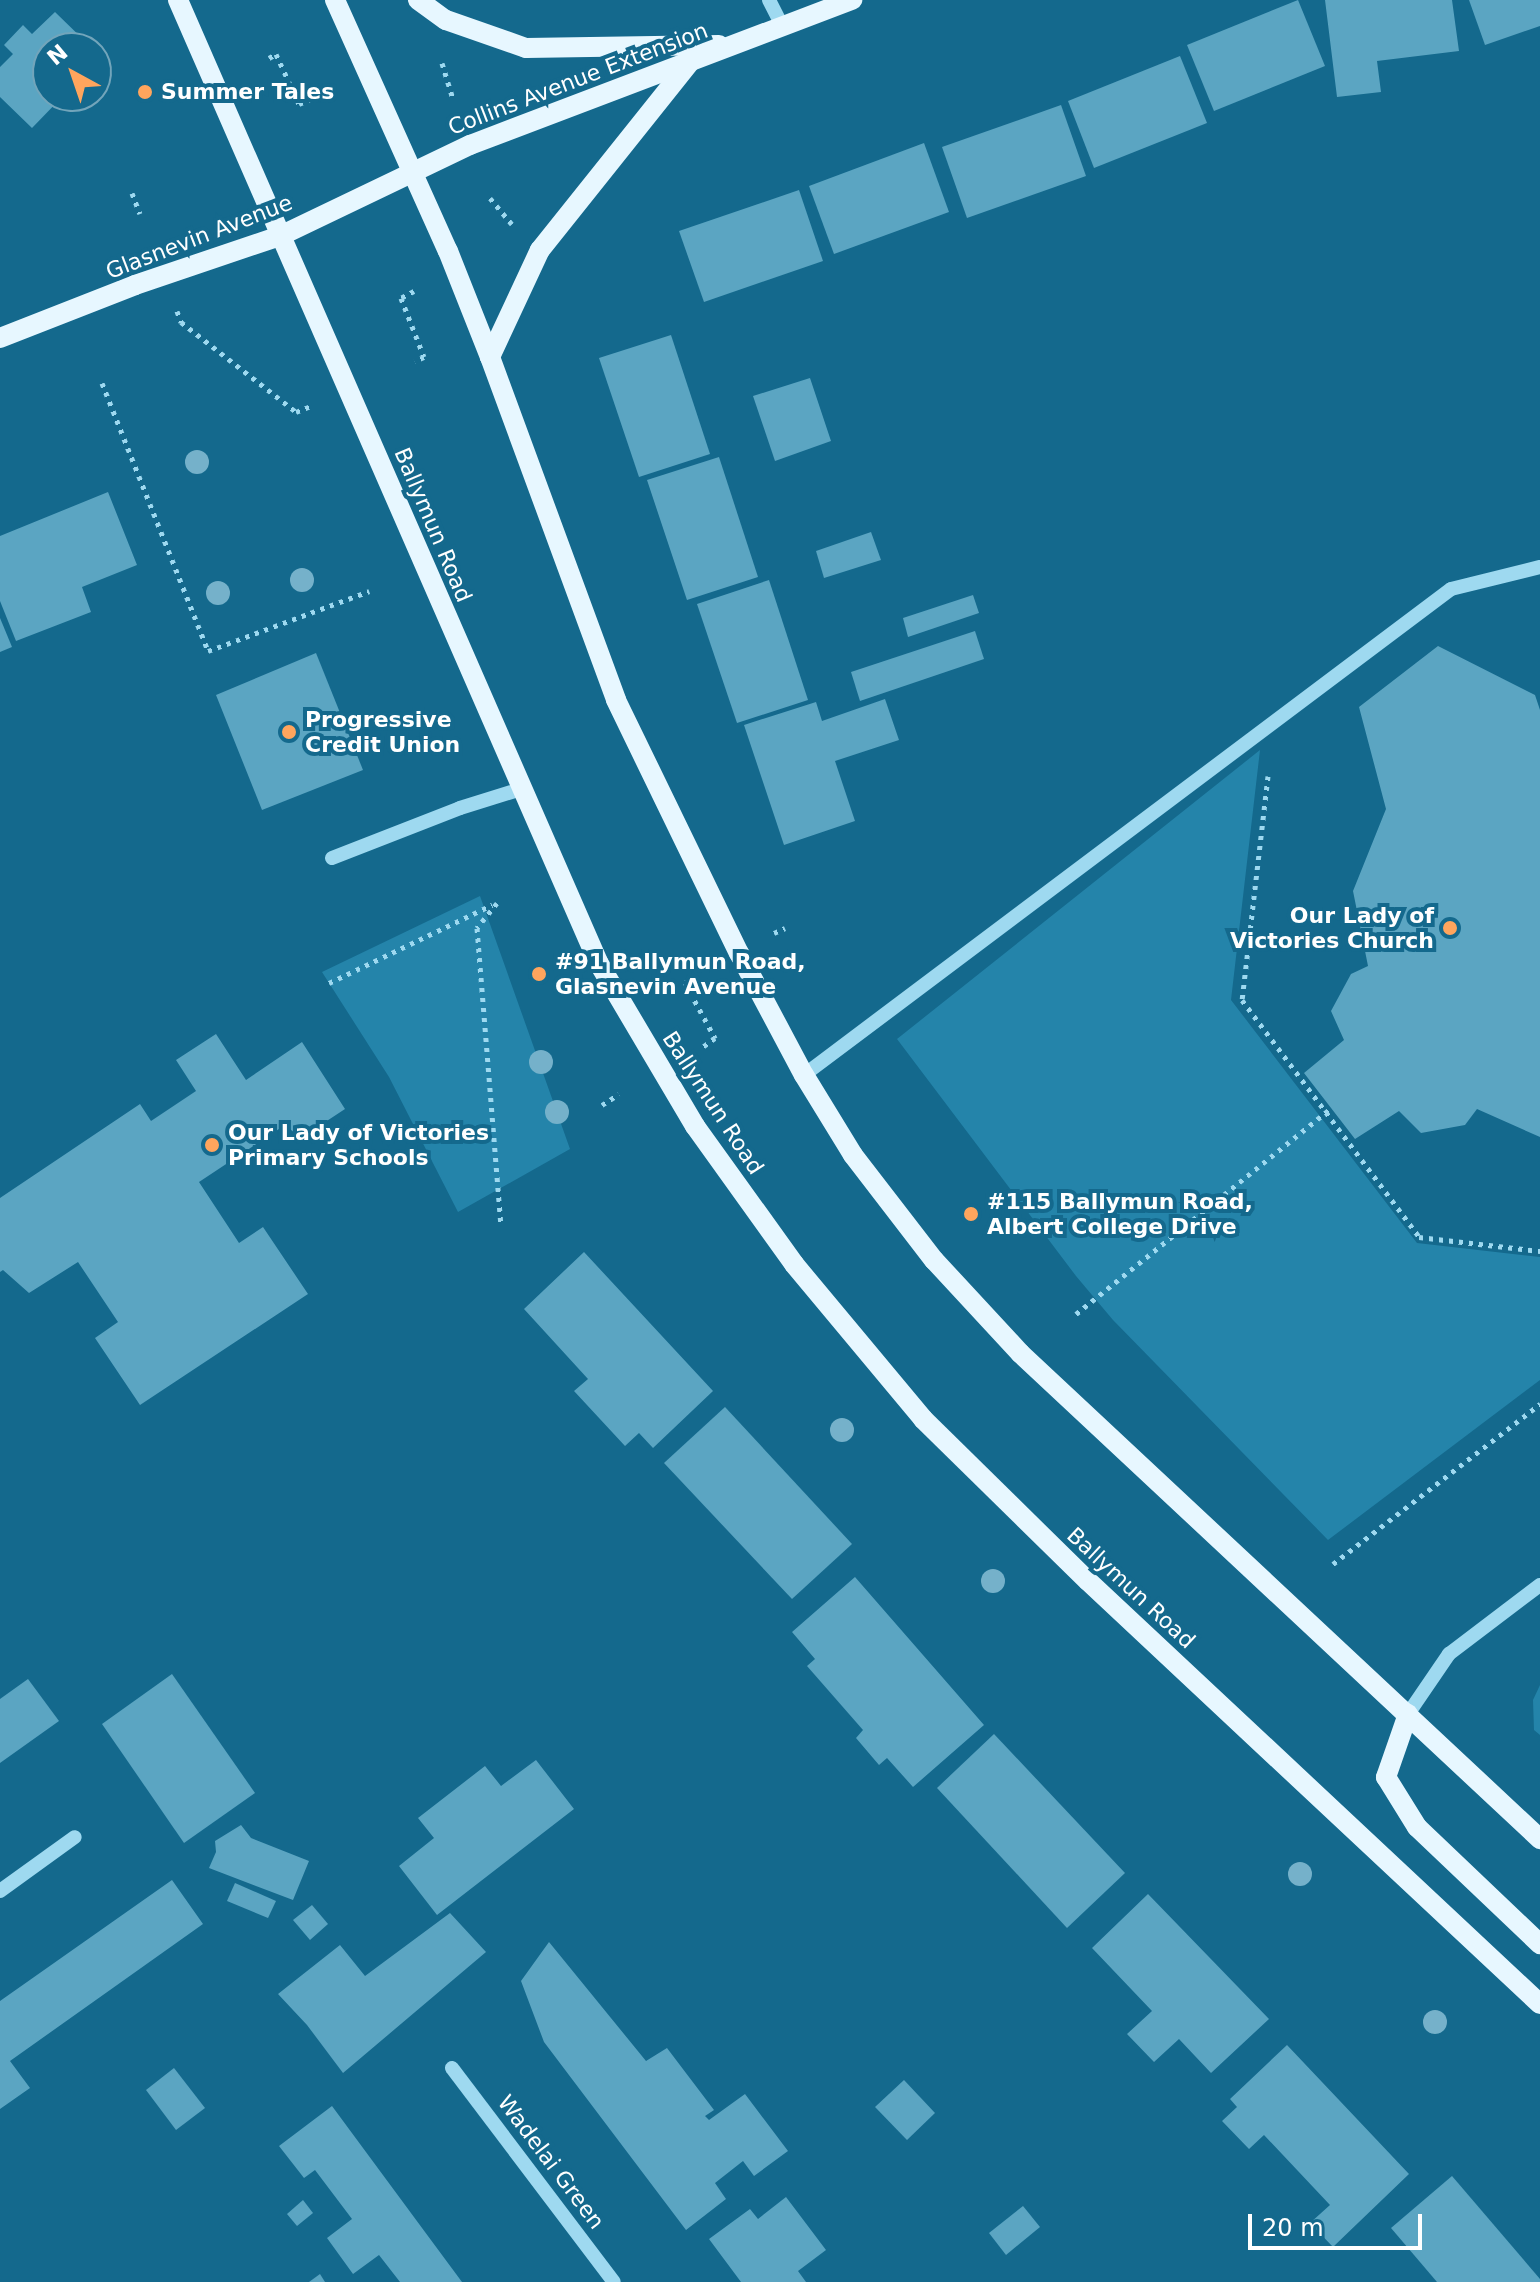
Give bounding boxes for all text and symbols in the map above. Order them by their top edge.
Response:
street label: Collins Avenue Extension [444,17,712,141]
north arrow [32,32,112,112]
text: N [42,39,73,70]
place label: Summer Tales [161,79,334,105]
marker: Summer Tales [136,83,154,101]
street label: Glasnevin Avenue [102,189,296,285]
street label: Ballymun Road [389,444,477,606]
place label: Progressive Credit Union [305,706,460,758]
marker: Progressive Credit Union [280,723,298,741]
place label: Our Lady of Victories Church [1230,902,1434,954]
marker: Our Lady of Victories Church [1441,919,1459,937]
place label: #91 Ballymun Road, Glasnevin Avenue [555,948,806,1000]
marker: #91 Ballymun Road, Glasnevin Avenue [530,965,548,983]
street label: Ballymun Road [657,1026,769,1180]
place label: Our Lady of Victories Primary Schools [228,1119,489,1170]
marker: Our Lady of Victories Primary Schools [203,1136,221,1154]
place label: #115 Ballymun Road, Albert College Drive [987,1188,1253,1240]
marker: #115 Ballymun Road, Albert College Drive [962,1205,980,1223]
street label: Ballymun Road [1062,1522,1200,1654]
street label: Wadelai Green [492,2090,610,2234]
scale bar [1252,2198,1426,2248]
text: 20 m [1262,2214,1324,2242]

